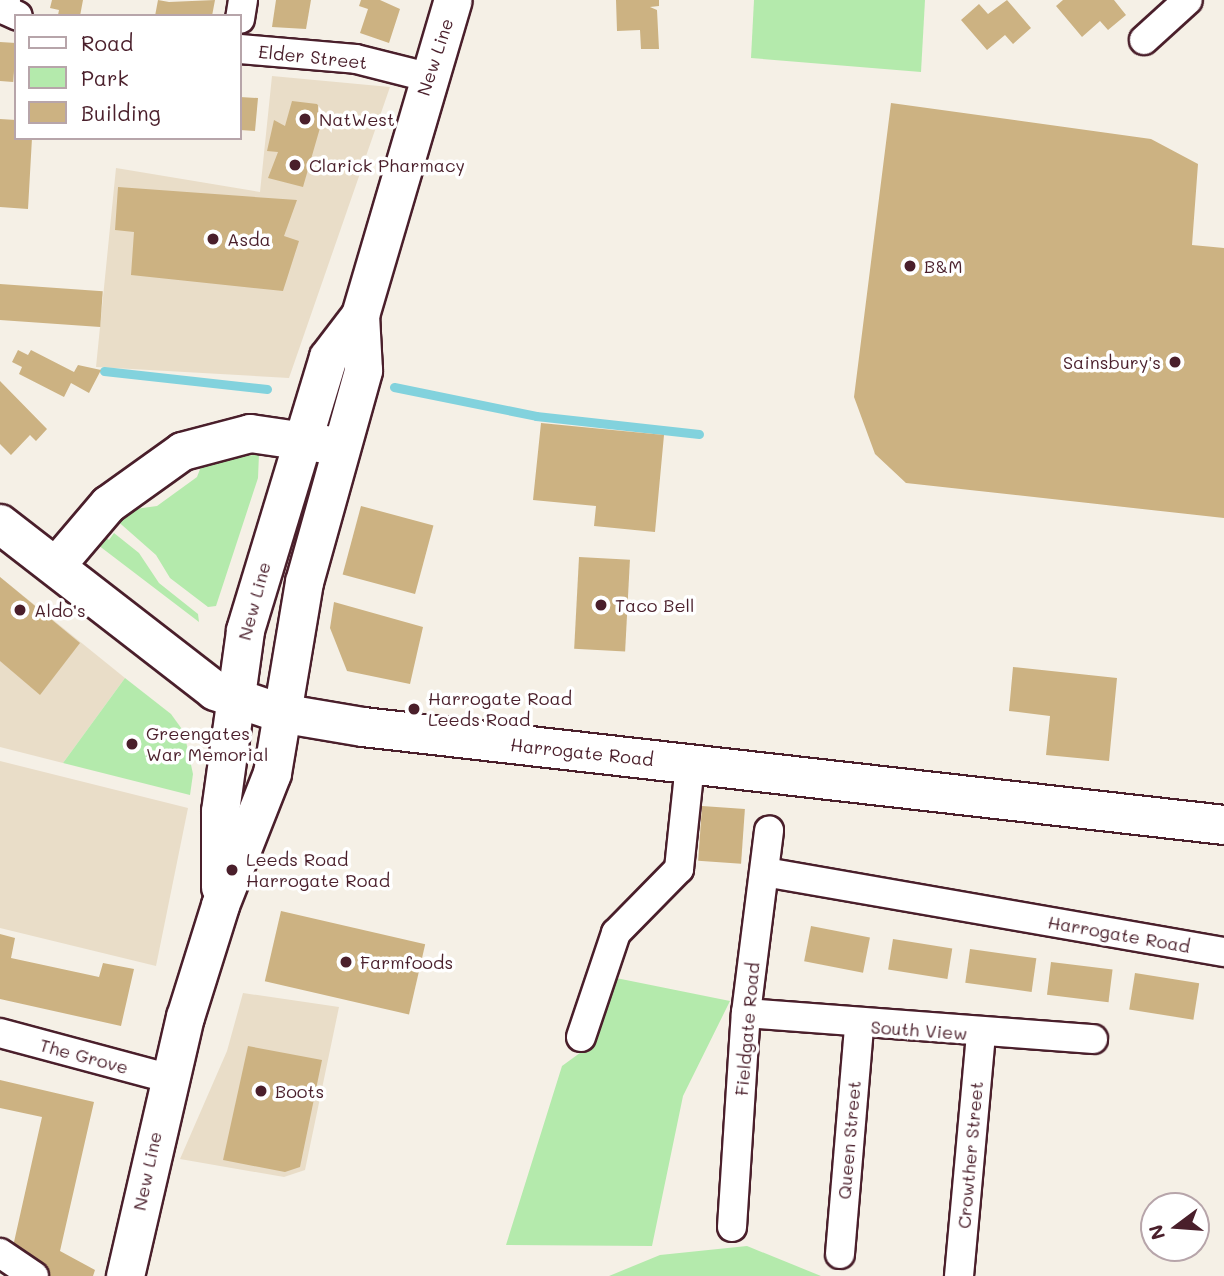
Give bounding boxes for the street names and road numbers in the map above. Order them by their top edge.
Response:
street label: New Line [412,16,458,98]
street label: Elder Street [257,41,369,73]
street label: New Line [233,559,275,643]
street label: Harrogate Road [509,734,655,770]
street label: Harrogate Road [1046,911,1192,957]
street label: Fieldgate Road [730,961,764,1097]
street label: South View [870,1016,968,1044]
street label: The Grove [37,1034,131,1078]
street label: Queen Street [833,1080,865,1200]
street label: Crowther Street [953,1080,987,1230]
street label: New Line [128,1130,166,1212]

